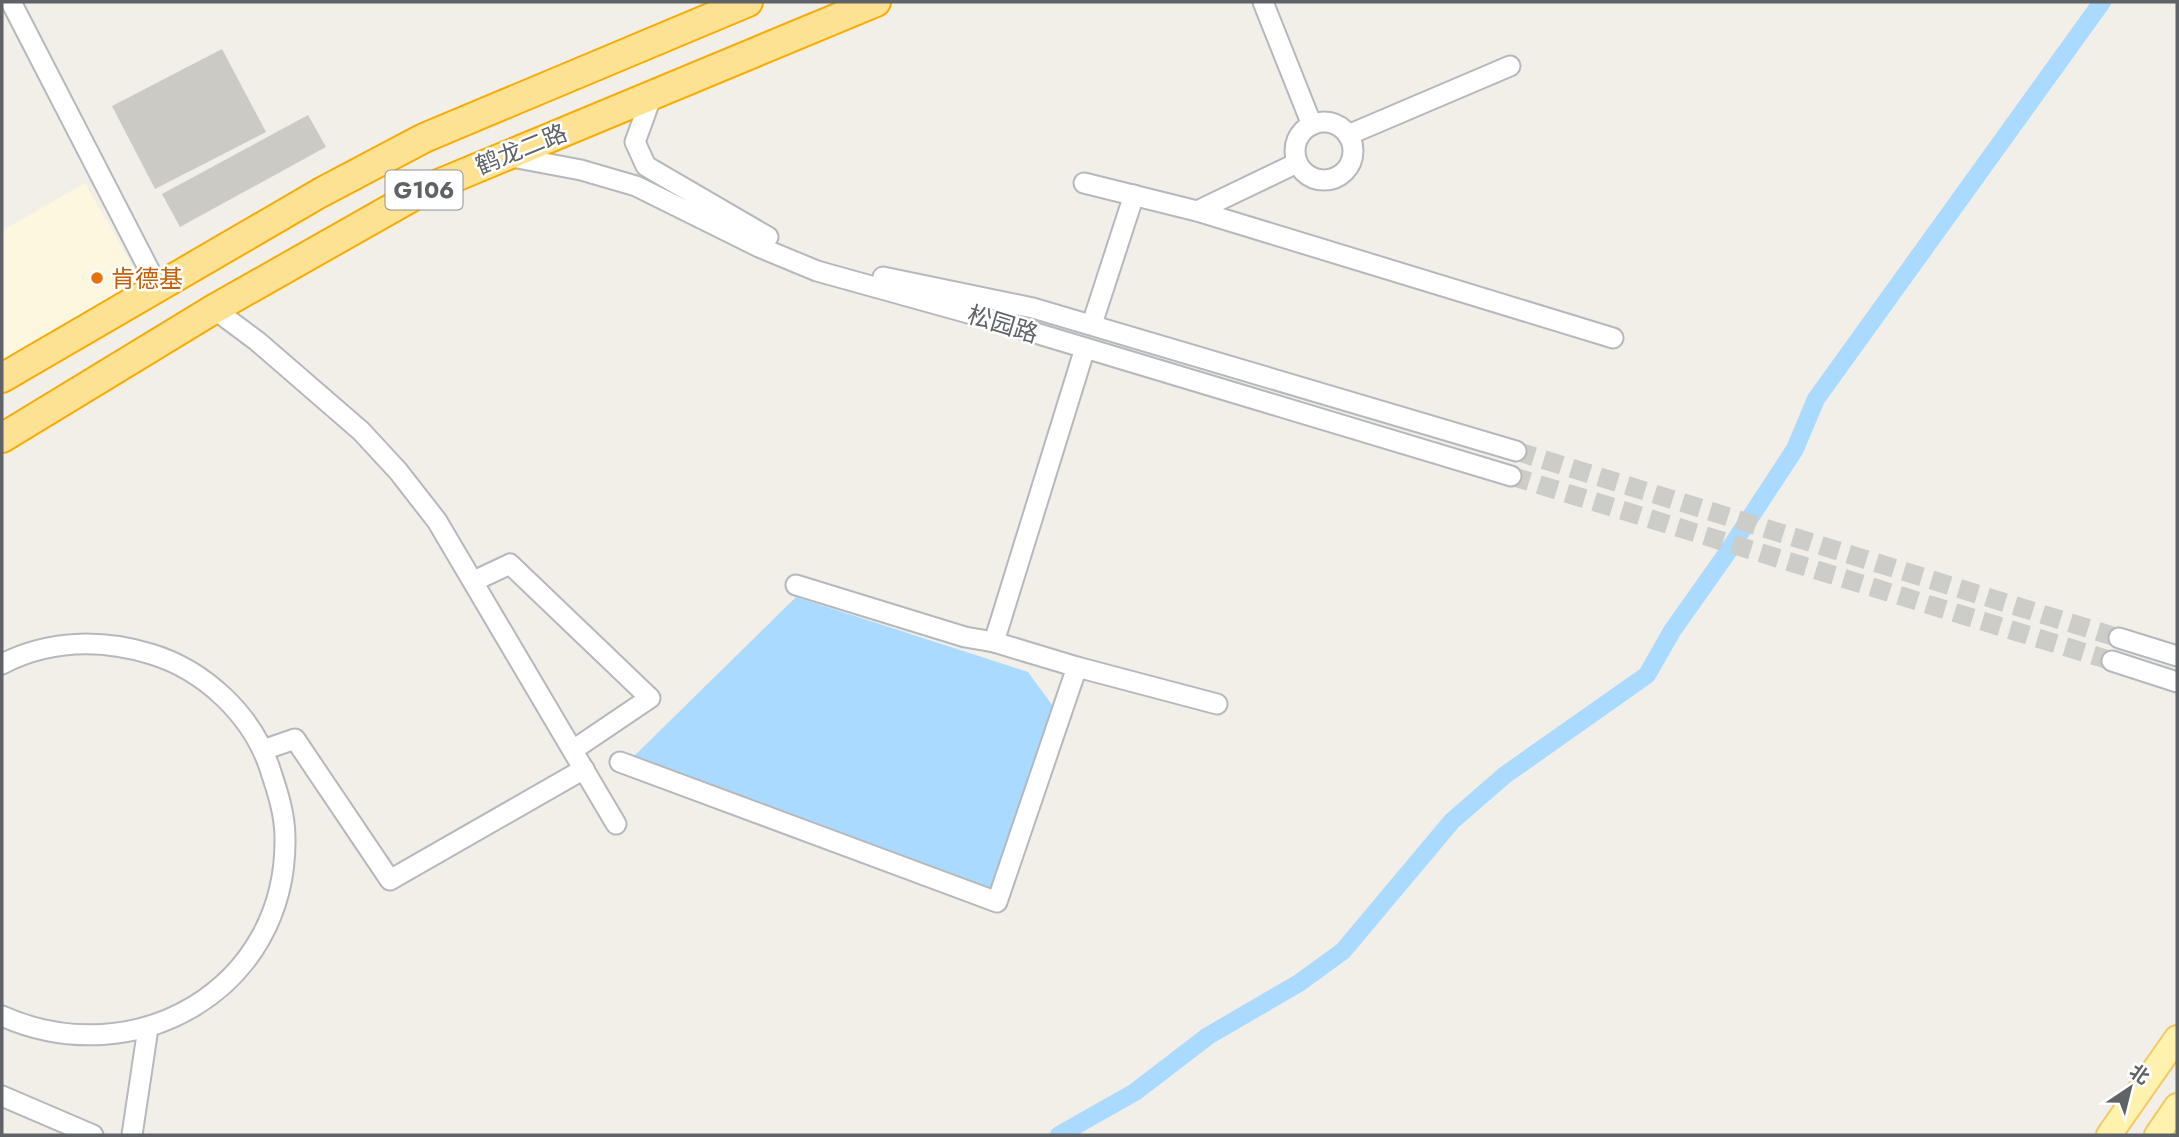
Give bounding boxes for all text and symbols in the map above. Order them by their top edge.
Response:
street label: 鹤龙二路 [470,115,572,183]
road number: G106 [386,170,462,210]
place label: 肯德基 [111,261,183,296]
marker: 肯德基 [89,270,105,286]
street label: 松园路 [963,297,1043,351]
north arrow [2095,1053,2165,1123]
text: 北 [2124,1058,2155,1091]

